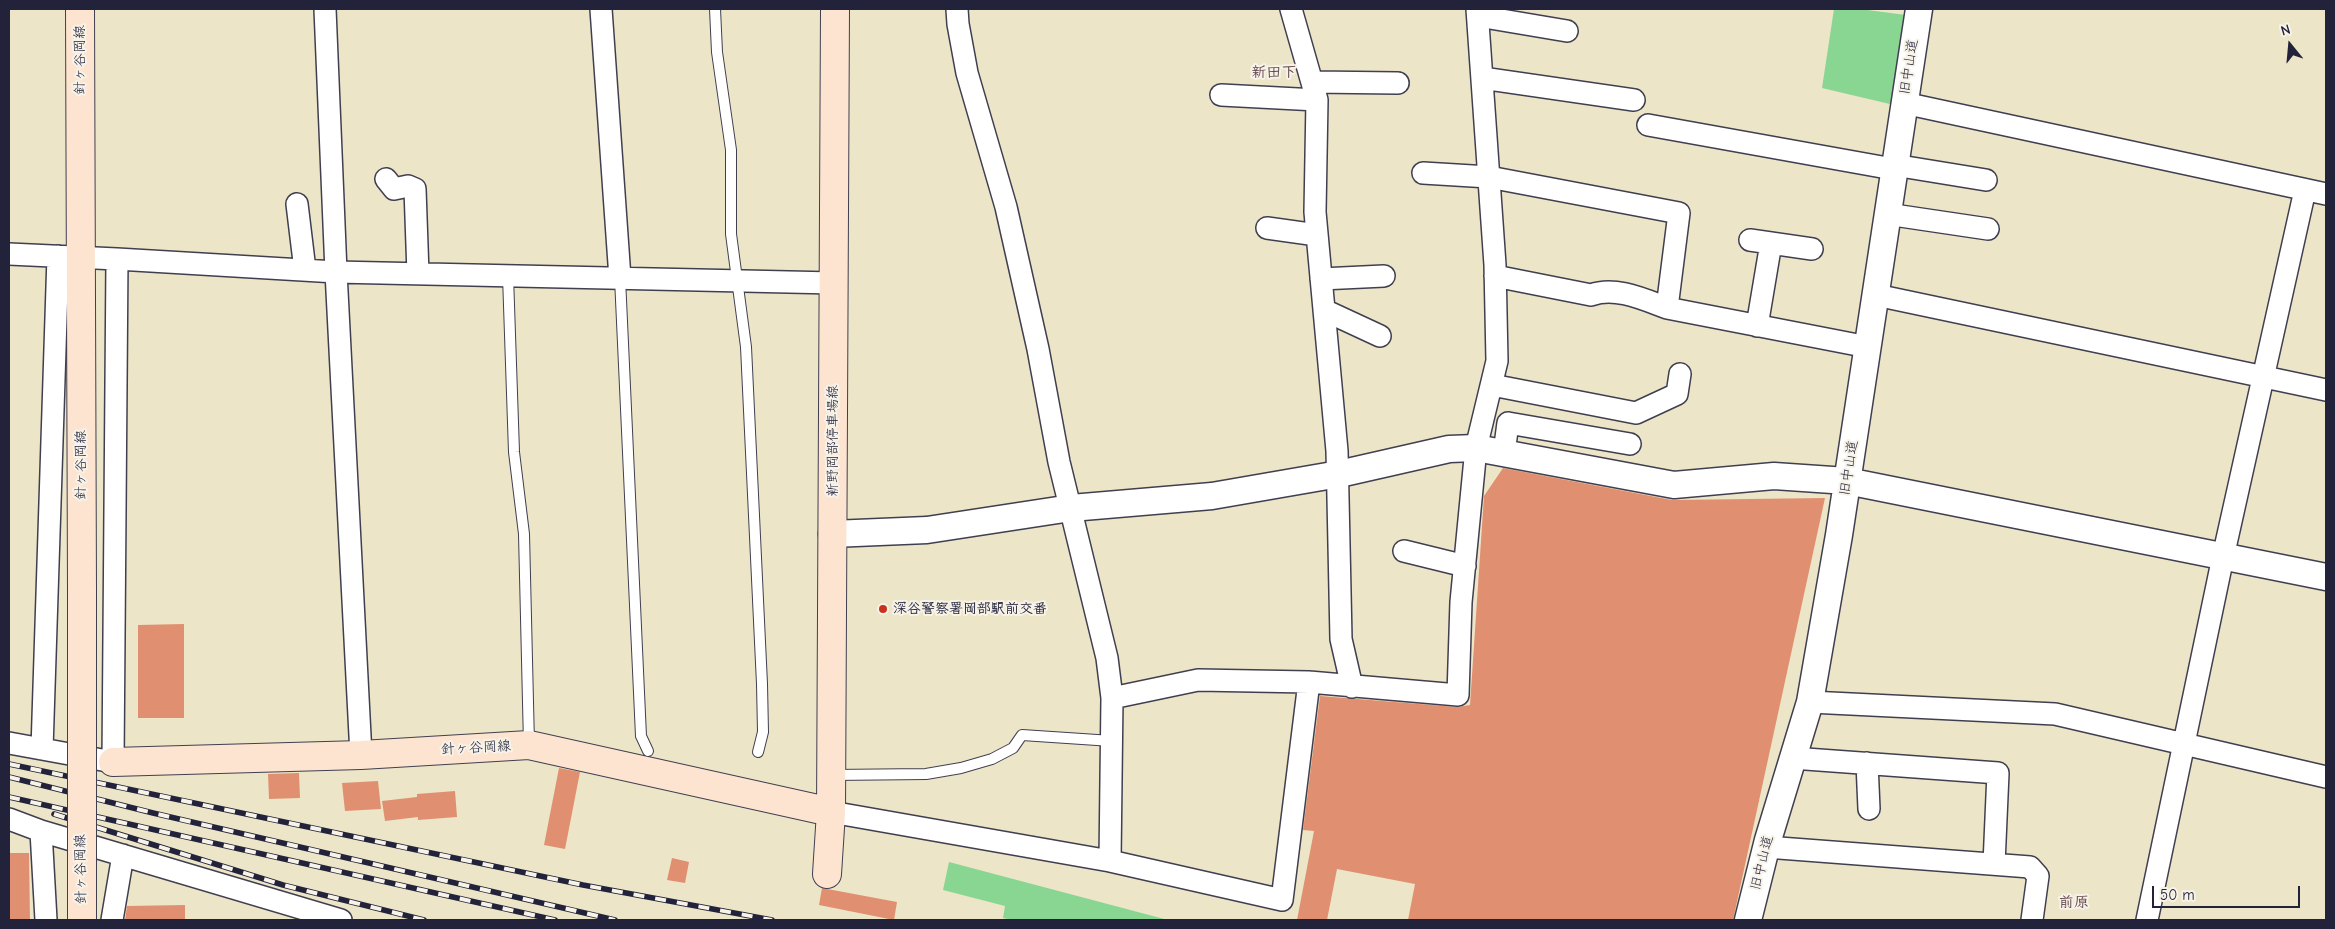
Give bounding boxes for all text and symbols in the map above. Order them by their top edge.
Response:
north arrow [2265,20,2315,70]
text: N [2279,21,2292,40]
street label: 針ヶ谷岡線 [72,25,88,95]
street label: 旧中山道 [1896,38,1922,96]
district label: 新田下 [1252,64,1296,82]
street label: 新野岡部停車場線 [825,385,841,497]
street label: 針ヶ谷岡線 [73,430,89,500]
street label: 旧中山道 [1836,439,1862,497]
place label: 深谷警察署岡部駅前交番 [893,601,1047,617]
marker: 深谷警察署岡部駅前交番 [877,603,889,615]
street label: 針ヶ谷岡線 [441,738,511,758]
street label: 針ヶ谷岡線 [72,834,90,904]
street label: 旧中山道 [1747,834,1777,892]
scale bar [2155,876,2302,908]
text: 50 m [2160,886,2195,904]
district label: 前原 [2059,894,2089,912]

